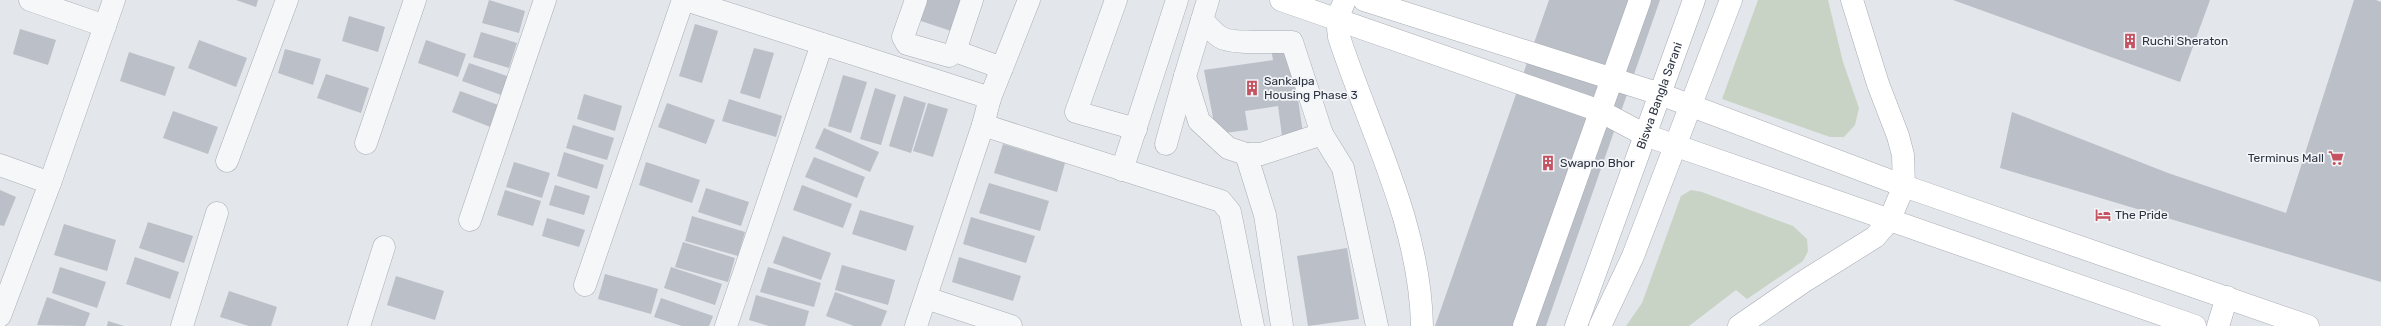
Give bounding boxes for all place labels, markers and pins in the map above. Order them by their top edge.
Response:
building icon: Ruchi Sheraton [2121,32,2139,50]
place label: Ruchi Sheraton [2142,34,2228,48]
place label: Sankalpa Housing Phase 3 [1264,74,1358,102]
building icon: Sankalpa Housing Phase 3 [1243,79,1261,97]
supermarket icon: Terminus Mall [2327,149,2345,167]
place label: Terminus Mall [2248,151,2324,165]
building icon: Swapno Bhor [1539,154,1557,172]
place label: Swapno Bhor [1560,156,1635,170]
hotel icon: The Pride [2094,206,2112,224]
place label: The Pride [2115,208,2168,222]

